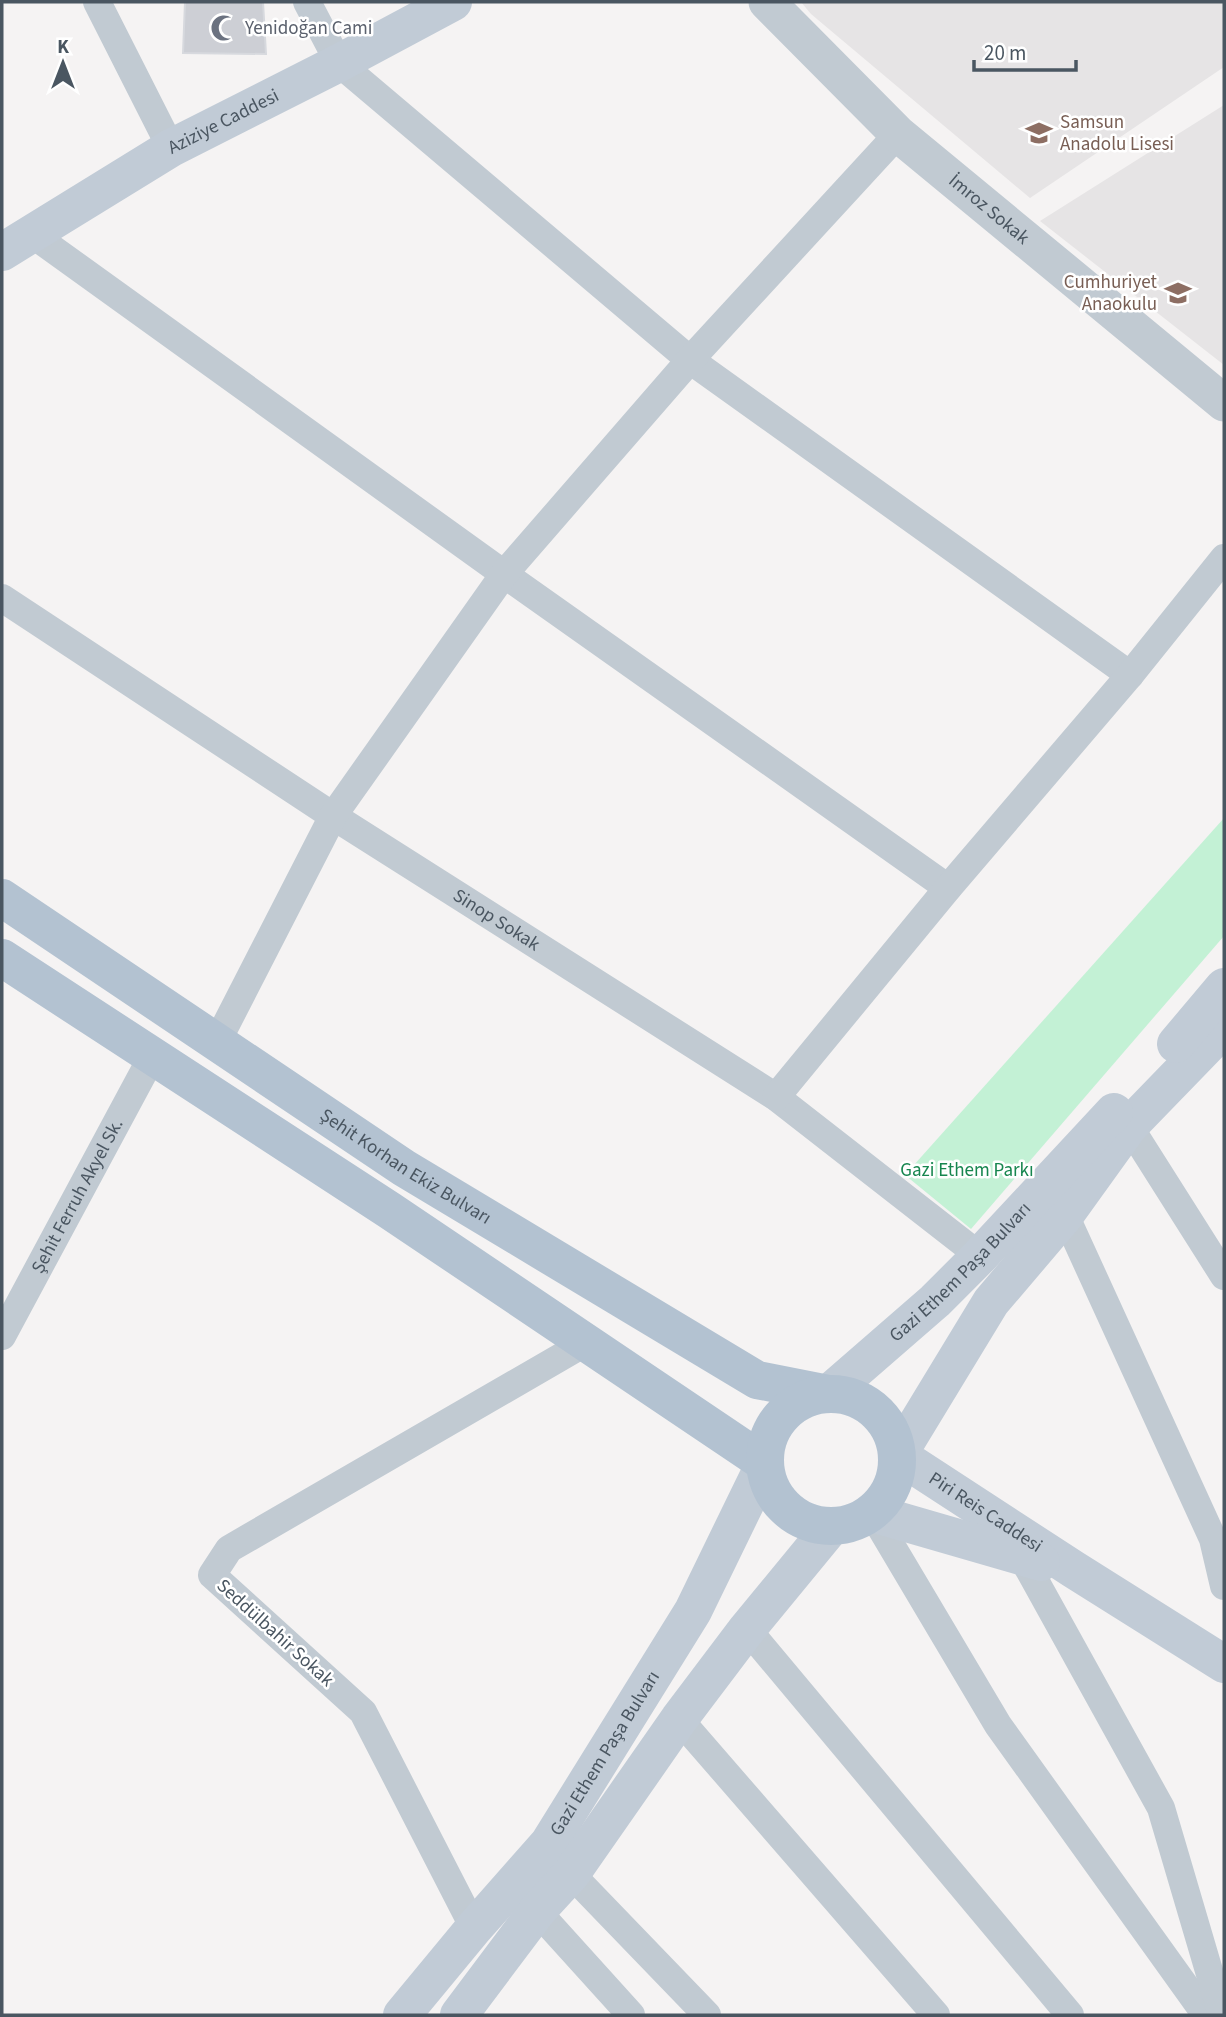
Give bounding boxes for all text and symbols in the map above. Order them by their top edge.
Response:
mosque icon: Yenidoğan Cami [209,13,239,43]
place label: Yenidoğan Cami [244,15,373,42]
north arrow [28,28,98,98]
scale bar [974,28,1076,72]
text: K [57,34,69,61]
text: 20 m [984,38,1026,68]
street label: Aziziye Caddesi [163,82,284,161]
place label: Samsun Anadolu Lisesi [1060,109,1174,158]
school or university icon: Samsun Anadolu Lisesi [1024,118,1054,148]
street label: İmroz Sokak [943,168,1036,251]
place label: Cumhuriyet Anaokulu [1064,269,1158,318]
school or university icon: Cumhuriyet Anaokulu [1163,278,1193,308]
street label: Sinop Sokak [448,882,546,958]
street label: Şehit Korhan Ekiz Bulvarı [315,1102,497,1231]
street label: Şehit Ferruh Akyel Sk. [25,1114,130,1278]
park label: Gazi Ethem Parkı [900,1157,1034,1184]
street label: Gazi Ethem Paşa Bulvarı [883,1196,1037,1348]
street label: Piri Reis Caddesi [924,1465,1048,1559]
street label: Seddülbahir Sokak [210,1573,340,1694]
street label: Gazi Ethem Paşa Bulvarı [543,1665,666,1841]

